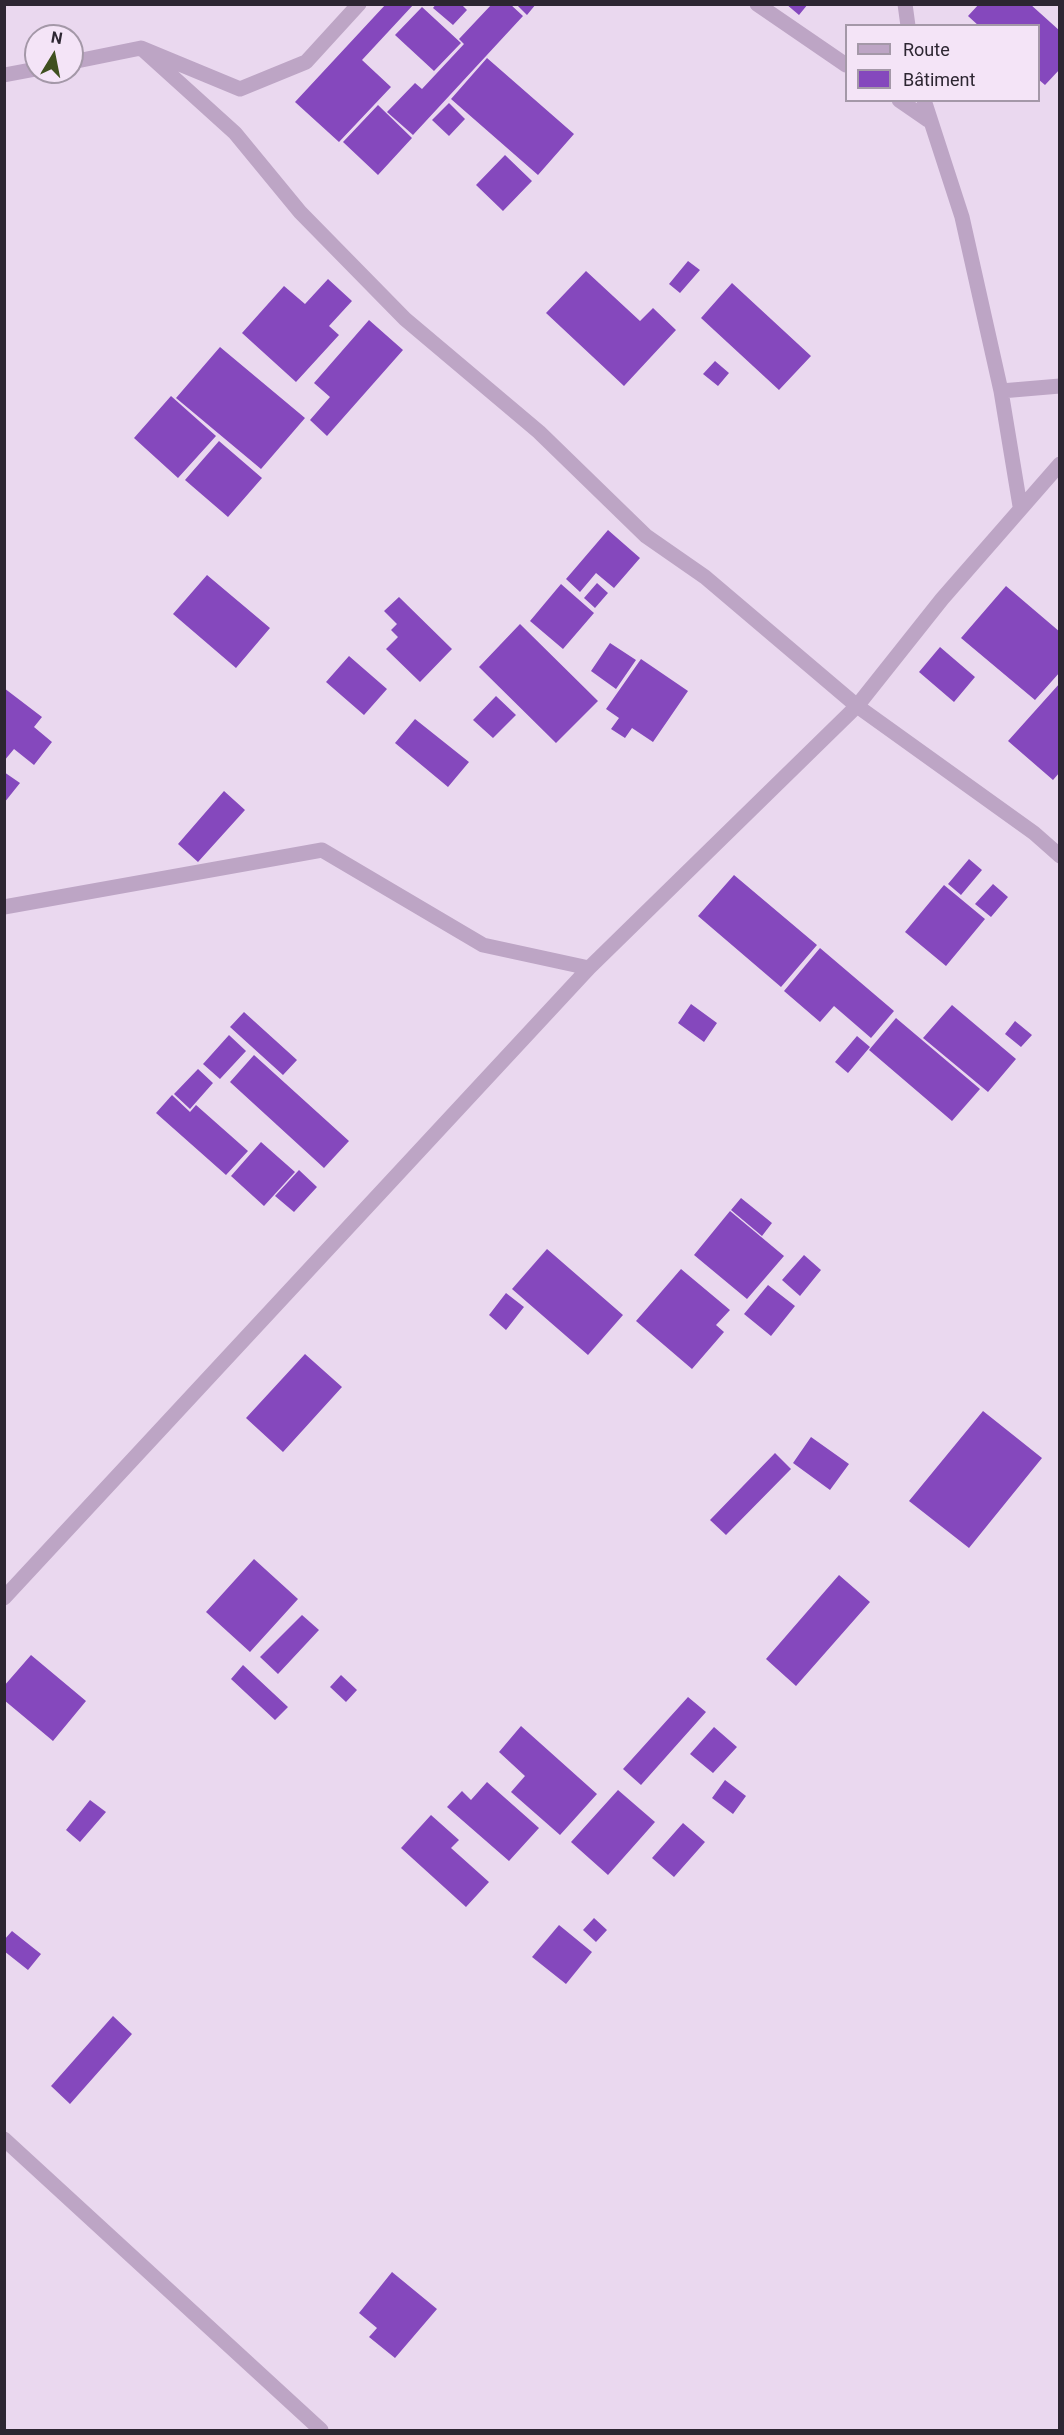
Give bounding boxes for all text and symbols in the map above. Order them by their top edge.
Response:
north arrow [24,24,84,84]
legend [845,24,1040,102]
text: N [50,27,64,48]
text: Route [903,39,950,60]
text: Bâtiment [903,69,975,90]

